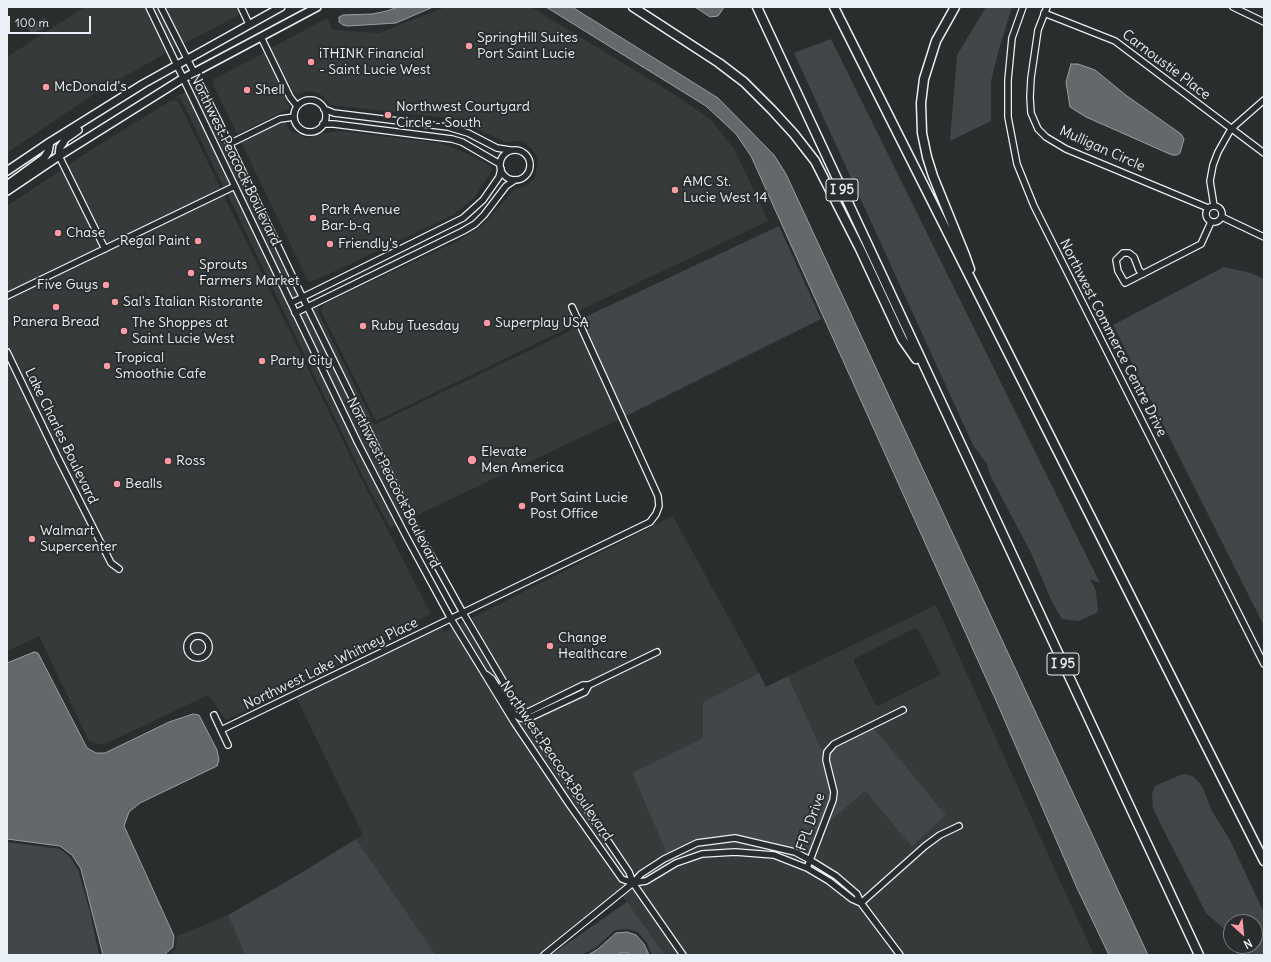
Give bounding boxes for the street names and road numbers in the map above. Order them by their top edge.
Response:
street label: Carnoustie Place [1119,26,1213,104]
street label: Northwest Peacock Boulevard [186,71,284,249]
street label: Mulligan Circle [1057,123,1147,175]
road number: I 95 [826,179,858,201]
street label: Northwest Commerce Centre Drive [1056,236,1170,440]
street label: Lake Charles Boulevard [21,365,101,507]
street label: Northwest Peacock Boulevard [343,395,443,571]
street label: Northwest Lake Whitney Place [241,614,421,714]
road number: I 95 [1047,653,1079,675]
street label: Northwest Peacock Boulevard [496,678,616,844]
street label: FPL Drive [793,791,829,853]

